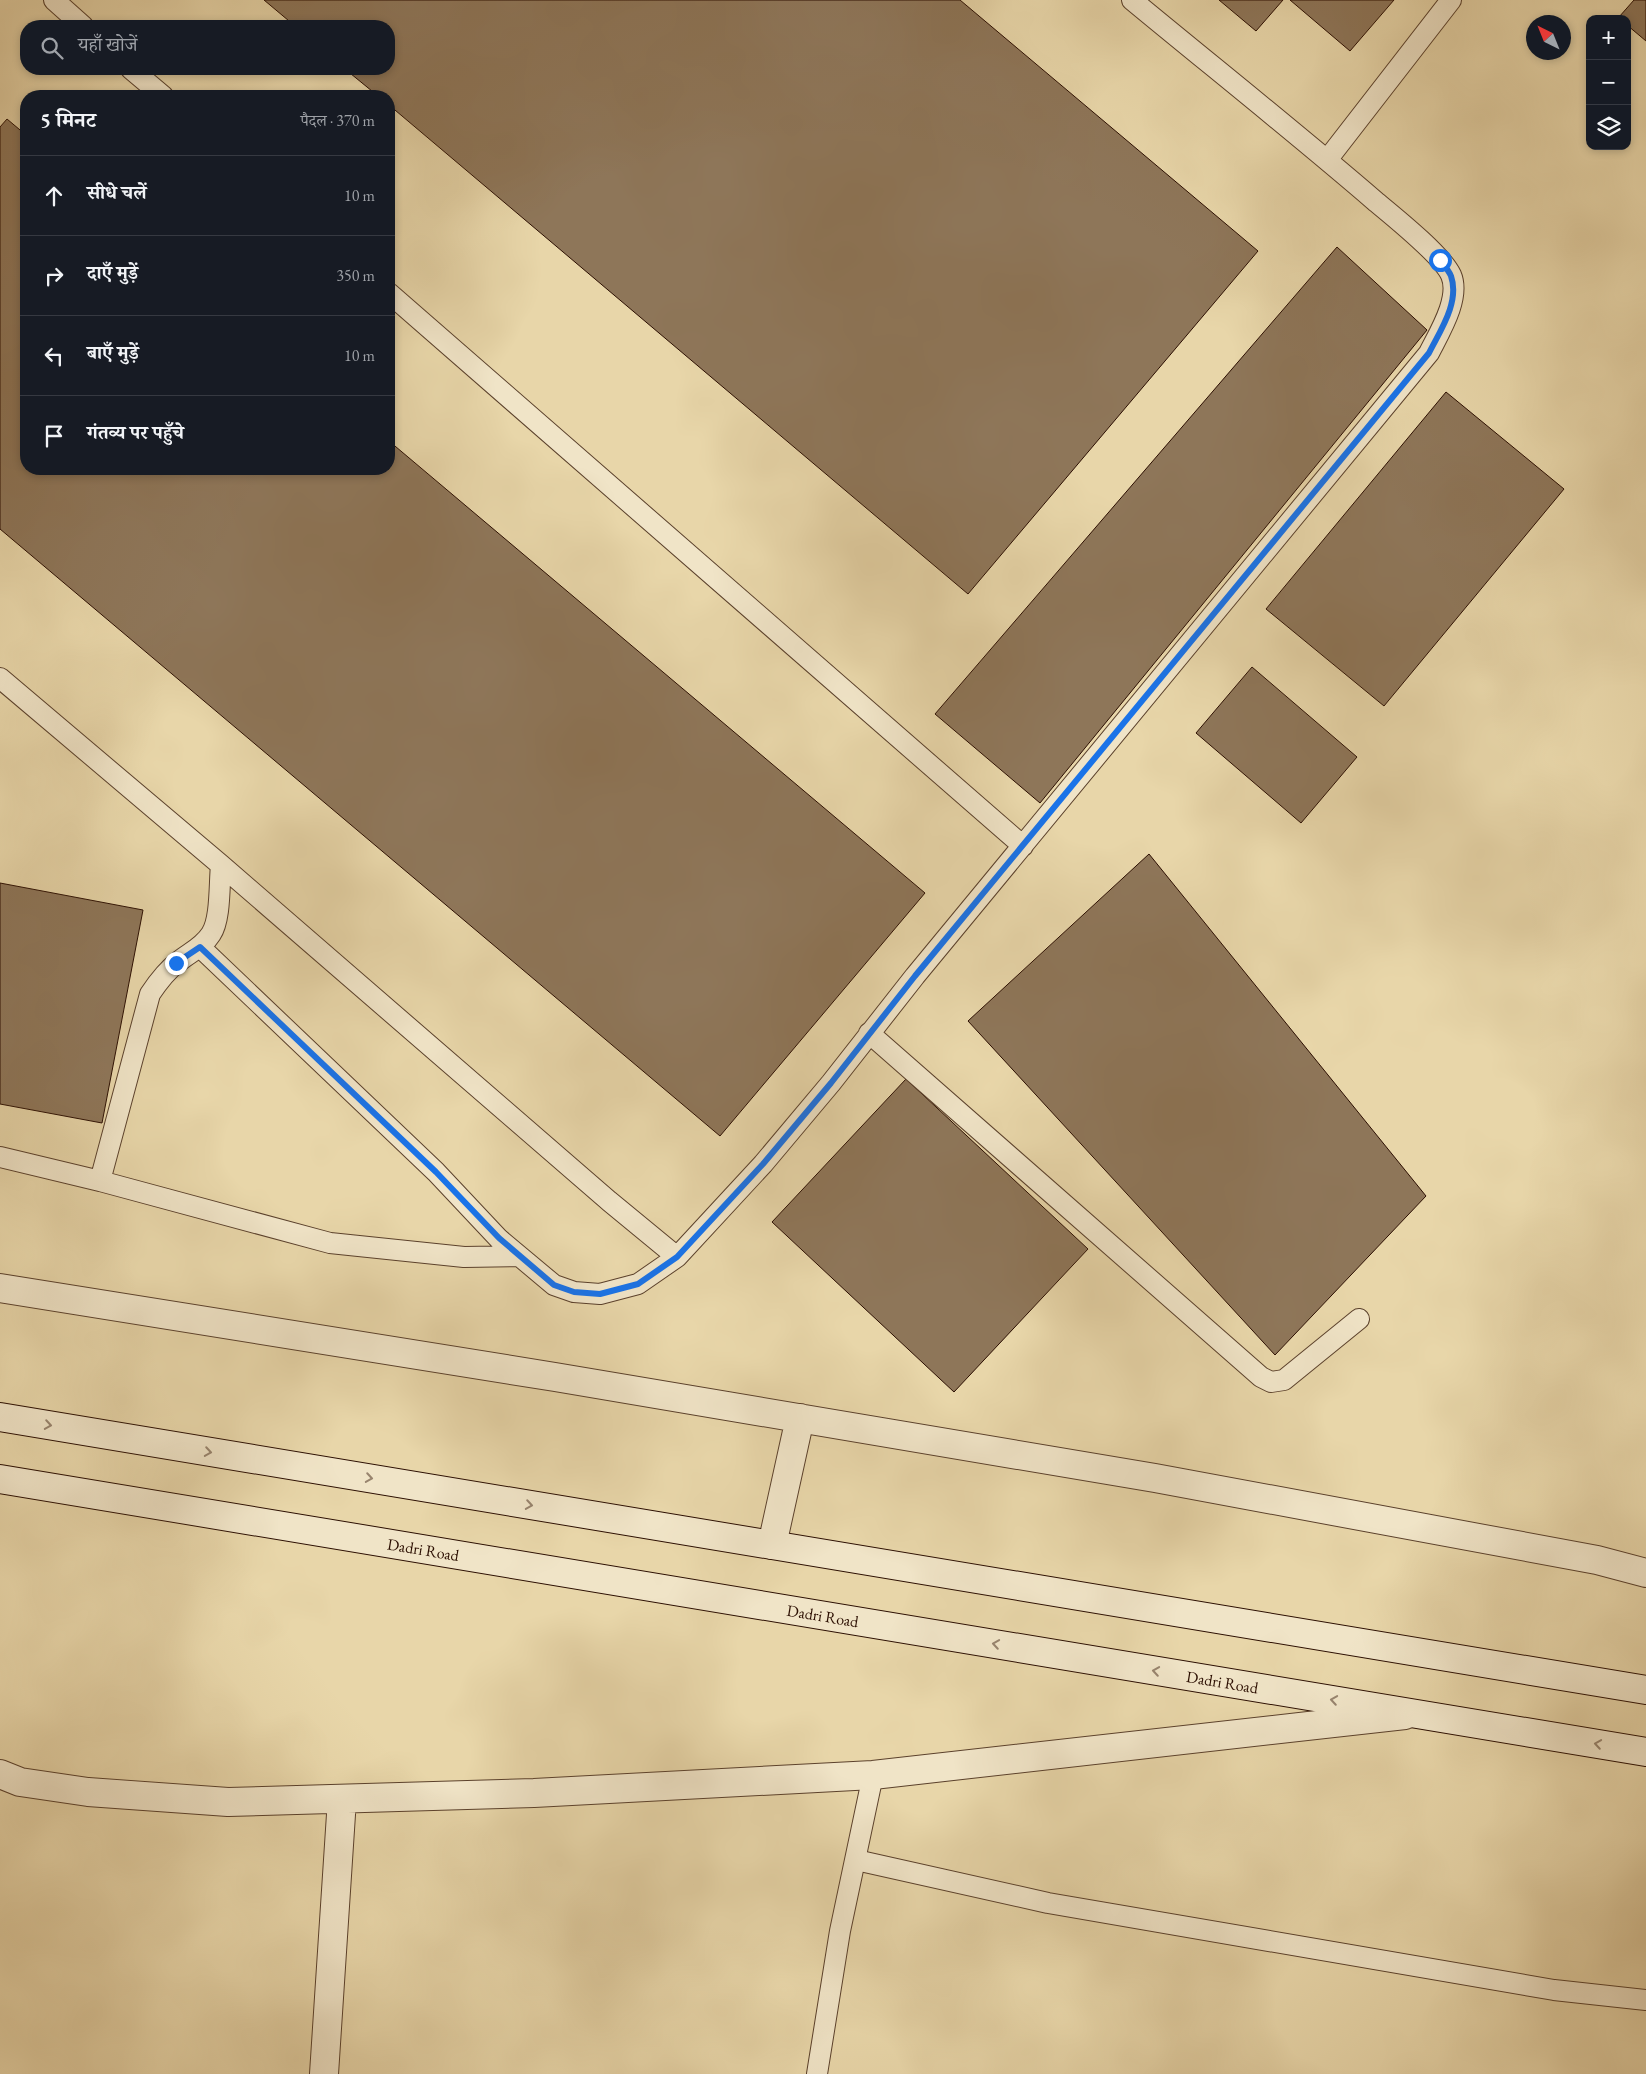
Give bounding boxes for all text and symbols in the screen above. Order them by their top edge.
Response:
north arrow [1526,15,1571,60]
map controls [1586,15,1631,150]
button: + [1586,15,1631,60]
search box [20,20,395,75]
text: यहाँ खोजें [78,32,137,57]
icon: search [38,34,66,62]
button: − [1586,60,1631,105]
button: layers [1586,105,1631,150]
text: 5 मिनट [40,106,96,133]
text: पैदल · 370 m [301,110,375,131]
text: सीधे चलें [87,180,147,205]
icon: ahead [40,182,68,210]
text: 10 m [344,185,375,206]
route start [1429,249,1452,272]
text: दाएँ मुड़ें [87,260,138,285]
icon: right [40,262,68,290]
text: 350 m [336,265,375,286]
text: बाएँ मुड़ें [87,340,139,365]
icon: left [40,342,68,370]
text: 10 m [344,345,375,366]
text: गंतव्य पर पहुँचे [87,420,184,445]
icon: arrive [40,422,68,450]
route end [165,952,188,975]
one-way arrow [44,1420,52,1430]
one-way arrow [204,1446,213,1456]
one-way arrow [364,1473,373,1483]
one-way arrow [525,1499,533,1509]
street label: Dadri Road [386,1533,462,1566]
street label: Dadri Road [785,1600,861,1632]
one-way arrow [992,1640,1001,1650]
one-way arrow [1152,1666,1161,1676]
street label: Dadri Road [1185,1666,1261,1699]
one-way arrow [1330,1696,1338,1706]
one-way arrow [1594,1740,1602,1750]

